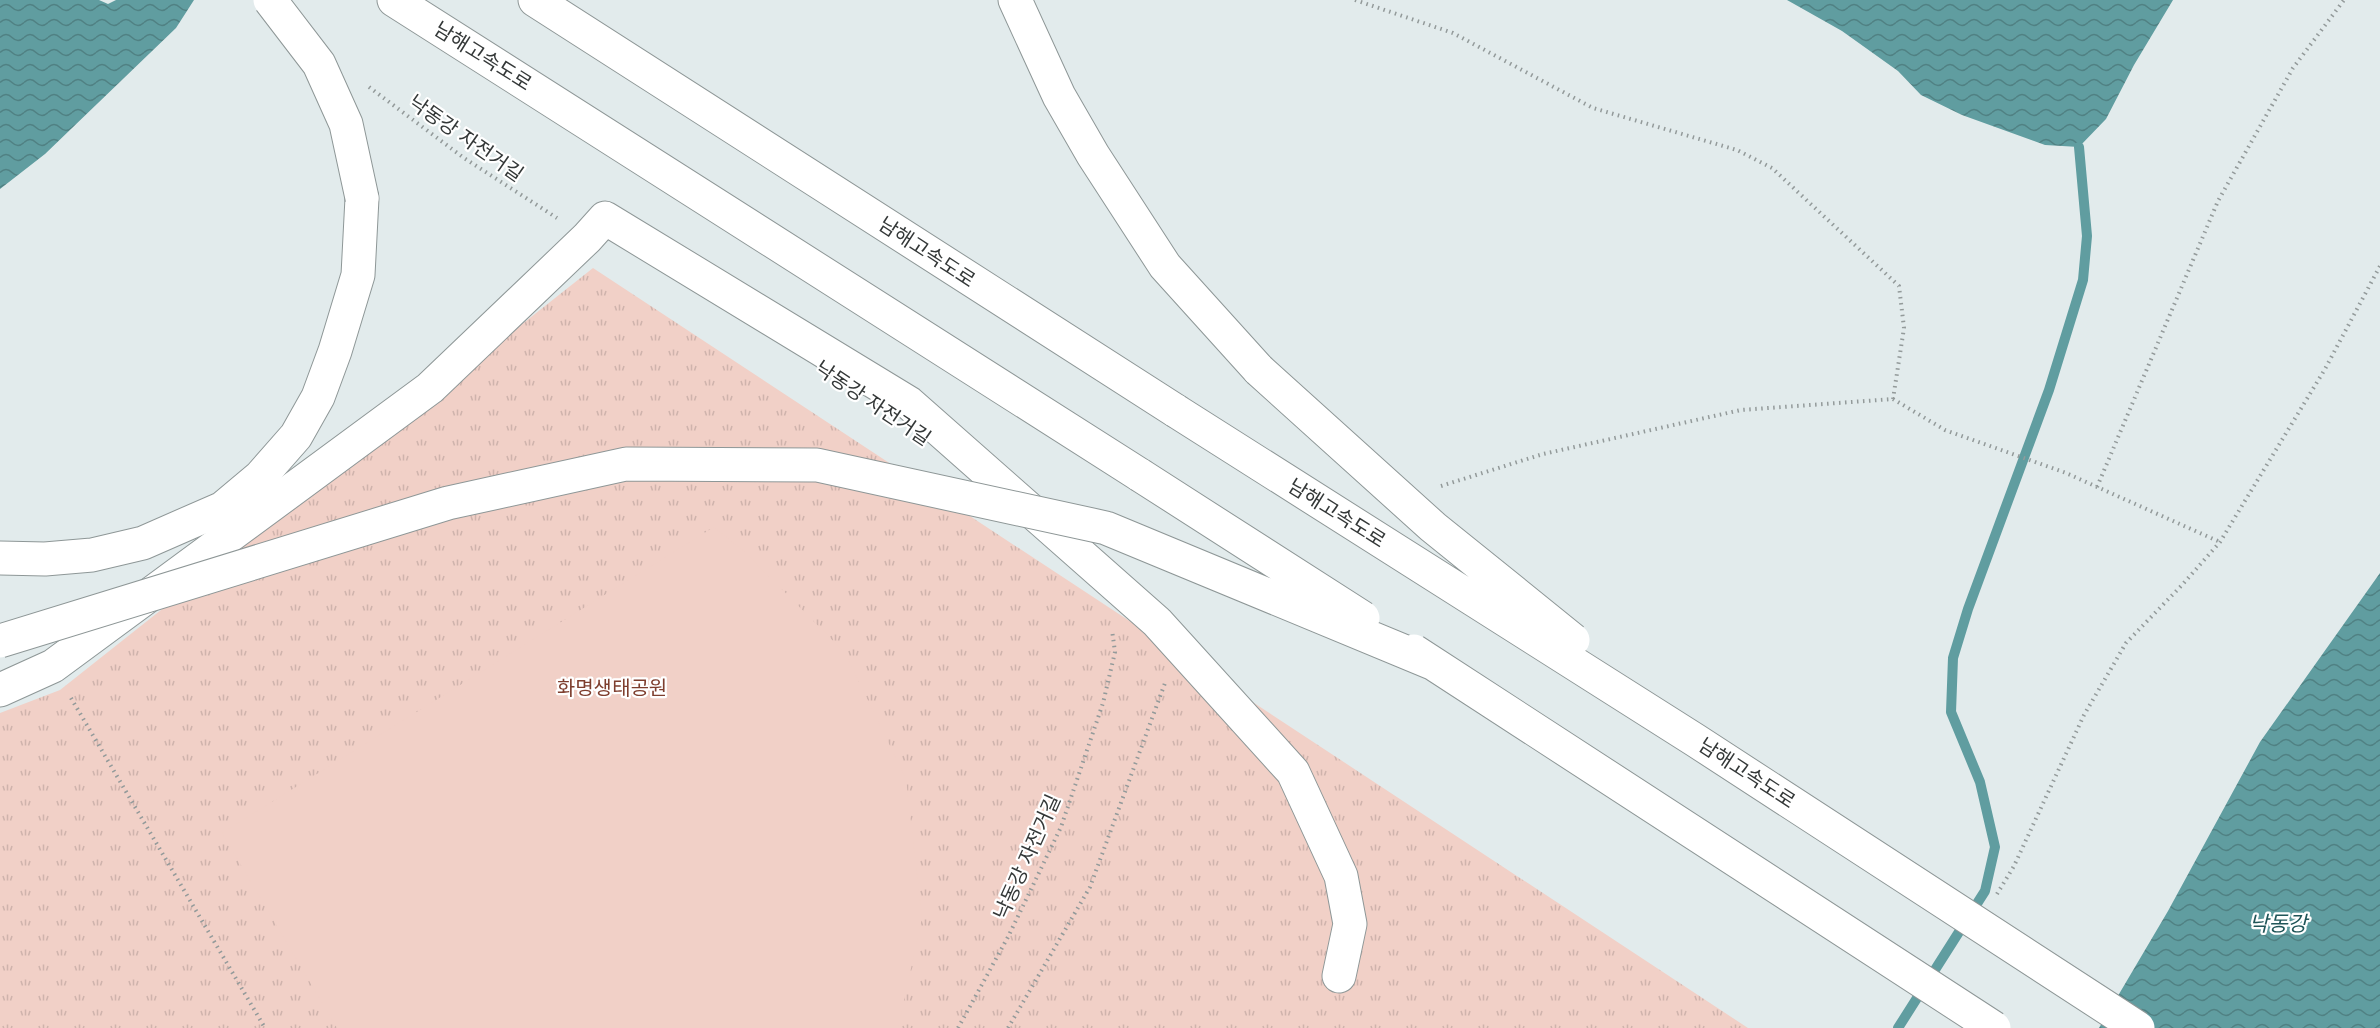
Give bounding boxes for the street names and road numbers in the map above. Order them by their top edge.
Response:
street label: 남해고속도로 [430,17,536,95]
street label: 낙동강 자전거길 [405,90,527,186]
street label: 남해고속도로 [875,213,979,291]
street label: 낙동강 자전거길 [811,356,935,450]
street label: 남해고속도로 [1284,474,1390,552]
street label: 남해고속도로 [1695,734,1799,812]
street label: 낙동강 자전거길 [990,791,1064,923]

